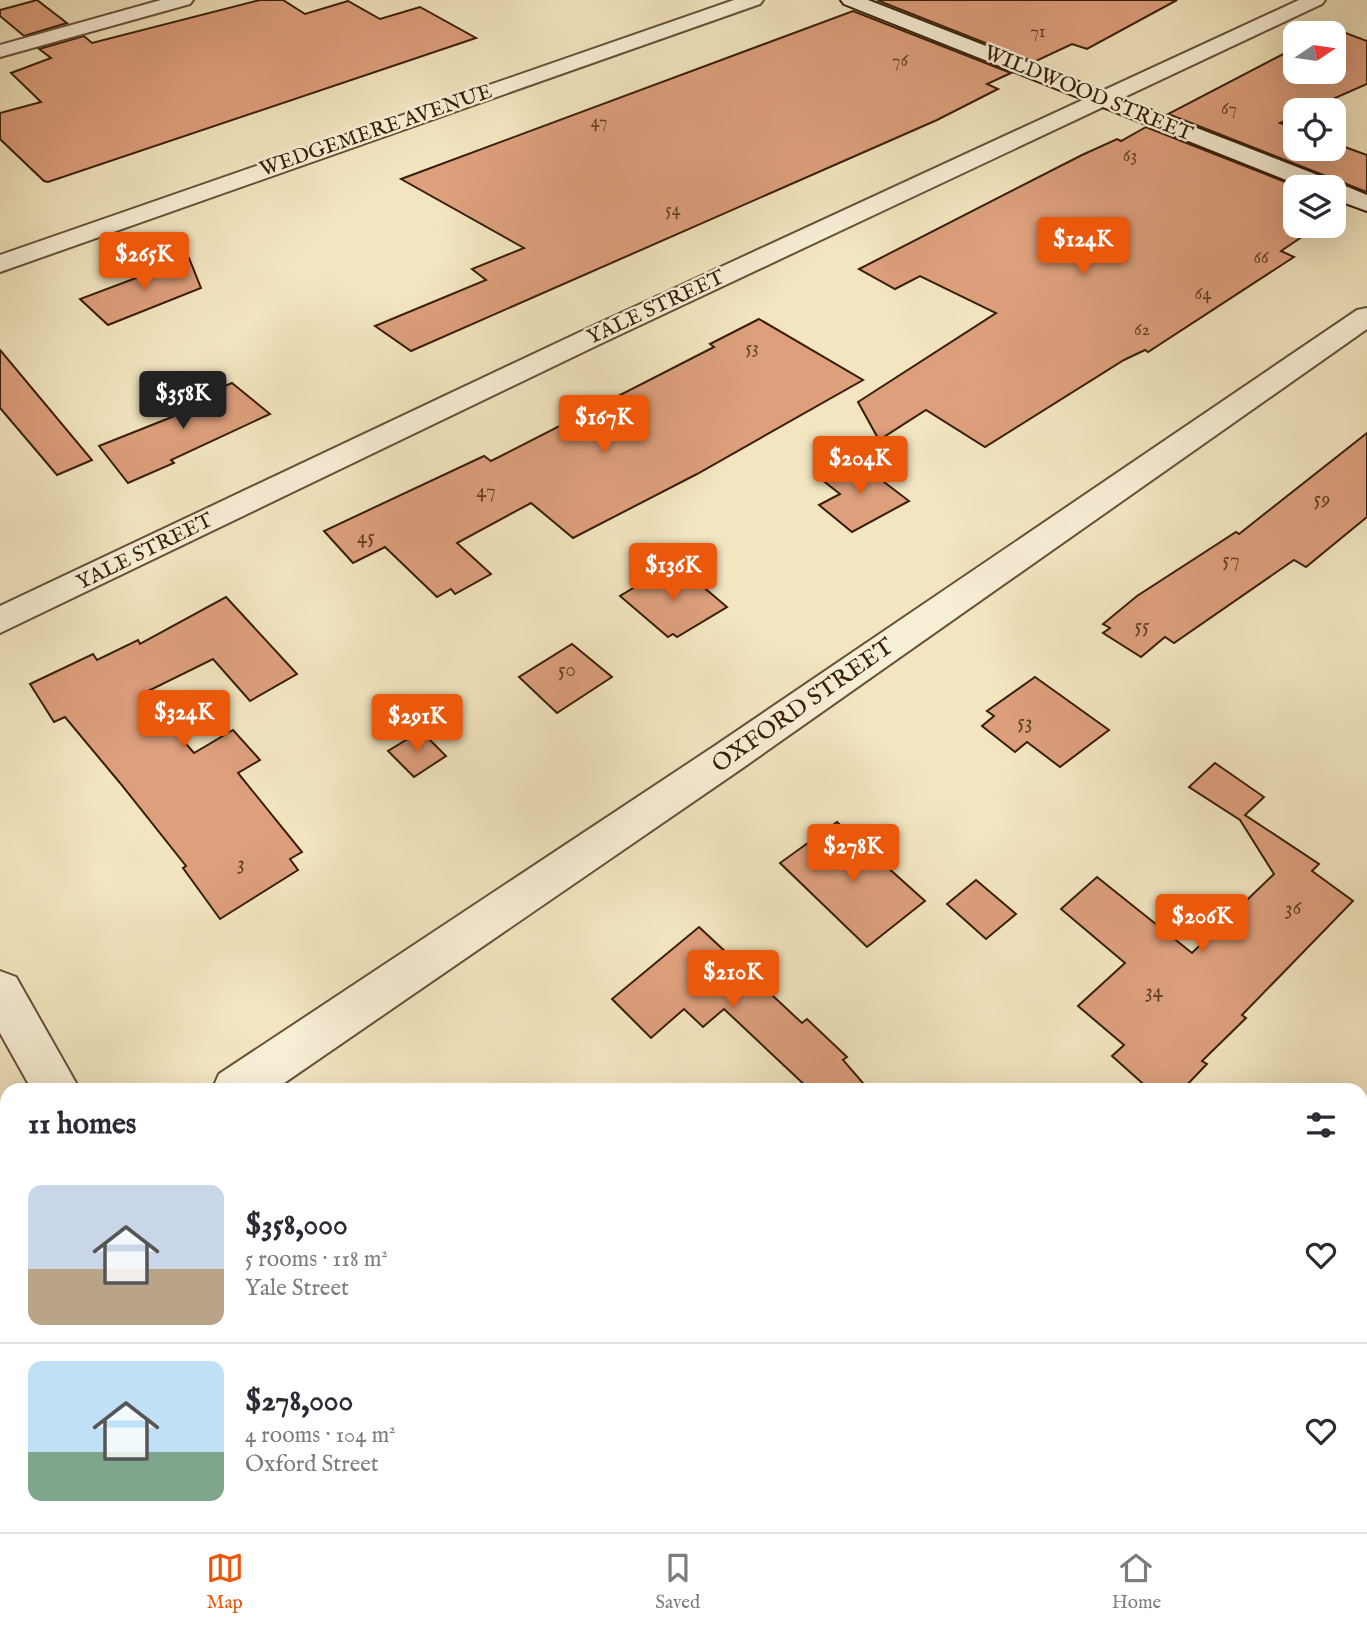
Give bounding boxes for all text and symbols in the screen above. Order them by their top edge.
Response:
house number: 71 [1030,21,1046,44]
north arrow [1283,21,1346,84]
map controls [1283,21,1346,238]
street label: WILDWOOD STREET [980,40,1197,149]
house number: 76 [892,50,908,73]
street label: WEDGEMERE AVENUE [256,79,496,183]
house number: 67 [1221,98,1237,121]
button: locate [1283,98,1346,161]
house number: 47 [591,111,607,134]
house number: 63 [1123,145,1137,168]
button: layers [1283,175,1346,238]
house number: 54 [665,199,681,222]
pin: $124K [1034,218,1132,277]
text: $124K [1053,225,1113,254]
pin: $265K [95,232,193,292]
text: $265K [115,240,173,269]
house number: 66 [1253,247,1269,270]
street label: YALE STREET [583,264,730,352]
house number: 64 [1195,283,1211,306]
house number: 62 [1134,319,1150,342]
house number: 53 [745,337,759,360]
pin: $358K [134,372,232,431]
text: $358K [155,379,211,408]
pin: $167K [555,396,653,455]
text: $167K [575,403,633,432]
pin: $204K [811,436,909,496]
text: $204K [829,444,891,473]
house number: 47 [476,478,496,505]
house number: 59 [1314,486,1330,513]
street label: YALE STREET [72,507,218,597]
house number: 45 [357,524,375,551]
pin: $136K [624,544,722,603]
house number: 57 [1222,547,1240,574]
text: $136K [645,551,701,580]
house number: 55 [1134,613,1150,640]
street label: OXFORD STREET [706,631,900,780]
house number: 50 [558,657,576,684]
pin: $324K [135,690,233,750]
pin: $291K [368,694,466,754]
text: $324K [154,698,214,727]
text: $291K [388,702,446,731]
house number: 53 [1017,709,1033,736]
pin: $278K [804,824,902,884]
text: $278K [823,832,883,861]
house number: 3 [237,850,245,877]
pin: $206K [1153,894,1251,954]
house number: 36 [1285,895,1302,922]
text: $206K [1171,902,1233,931]
pin: $210K [684,950,782,1010]
text: $210K [703,958,763,987]
house number: 34 [1145,978,1164,1005]
text: 11 homes [28,1106,136,1144]
icon: filters [1302,1106,1340,1144]
text: $358,000 [245,1207,348,1245]
icon: home [84,1213,168,1297]
icon: heart [1302,1236,1340,1274]
text: 5 rooms · 118 m² [245,1245,388,1274]
text: Yale Street [245,1274,349,1303]
text: $278,000 [245,1383,353,1421]
icon: home [84,1389,168,1473]
icon: heart [1302,1412,1340,1450]
text: 4 rooms · 104 m² [245,1421,396,1450]
text: Oxford Street [245,1450,379,1479]
tab: Map [206,1549,244,1615]
tab: Saved [655,1549,700,1615]
tab: Home [1112,1549,1161,1615]

